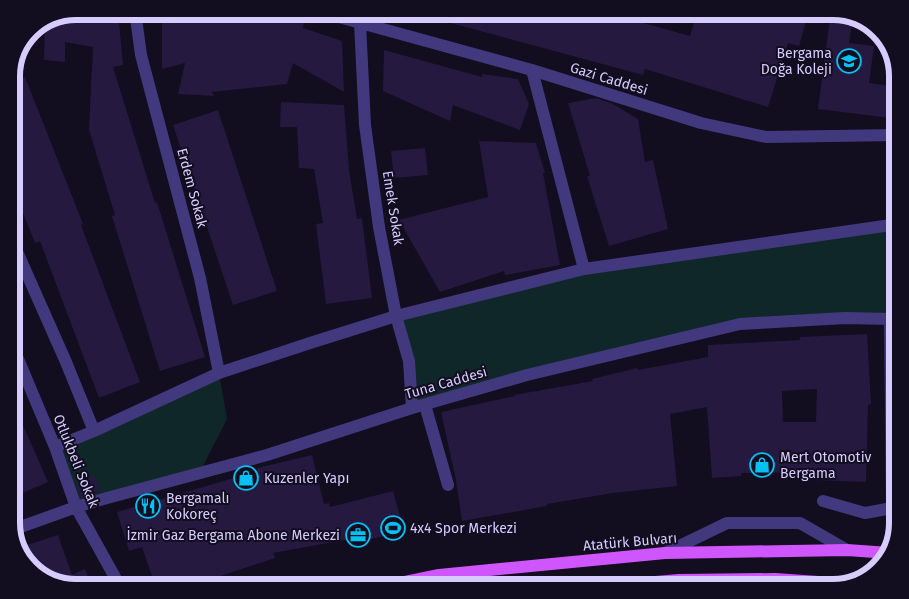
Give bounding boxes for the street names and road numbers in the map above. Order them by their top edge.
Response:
street label: Gazi Caddesi [568,59,650,99]
street label: Erdem Sokak [173,146,211,230]
street label: Emek Sokak [379,169,407,247]
street label: Tuna Caddesi [403,363,489,403]
street label: Otlukbeli Sokak [50,412,103,511]
street label: Atatürk Bulvarı [582,529,678,555]

